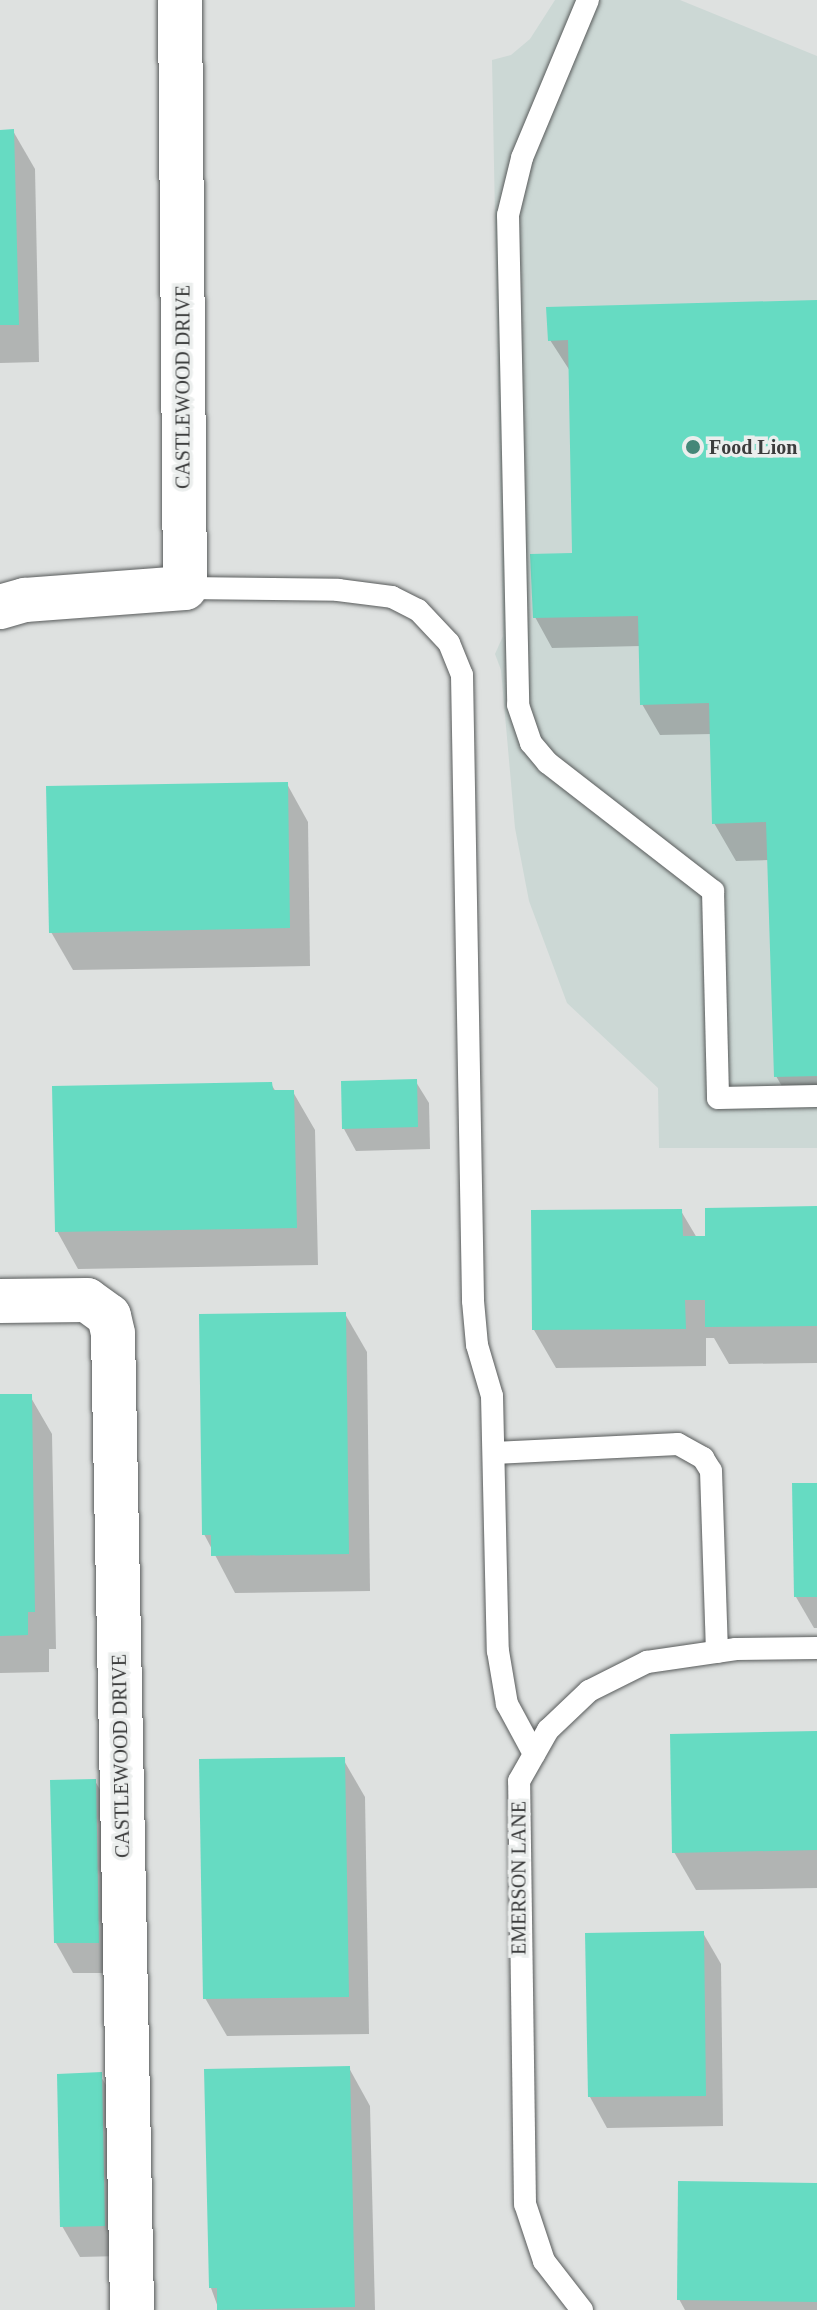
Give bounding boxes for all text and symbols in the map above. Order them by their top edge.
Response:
street label: CASTLEWOOD DRIVE [171,285,195,489]
place label: Food Lion [709,435,797,459]
marker: Food Lion [684,438,702,456]
street label: CASTLEWOOD DRIVE [107,1654,135,1858]
street label: EMERSON LANE [507,1801,531,1955]

